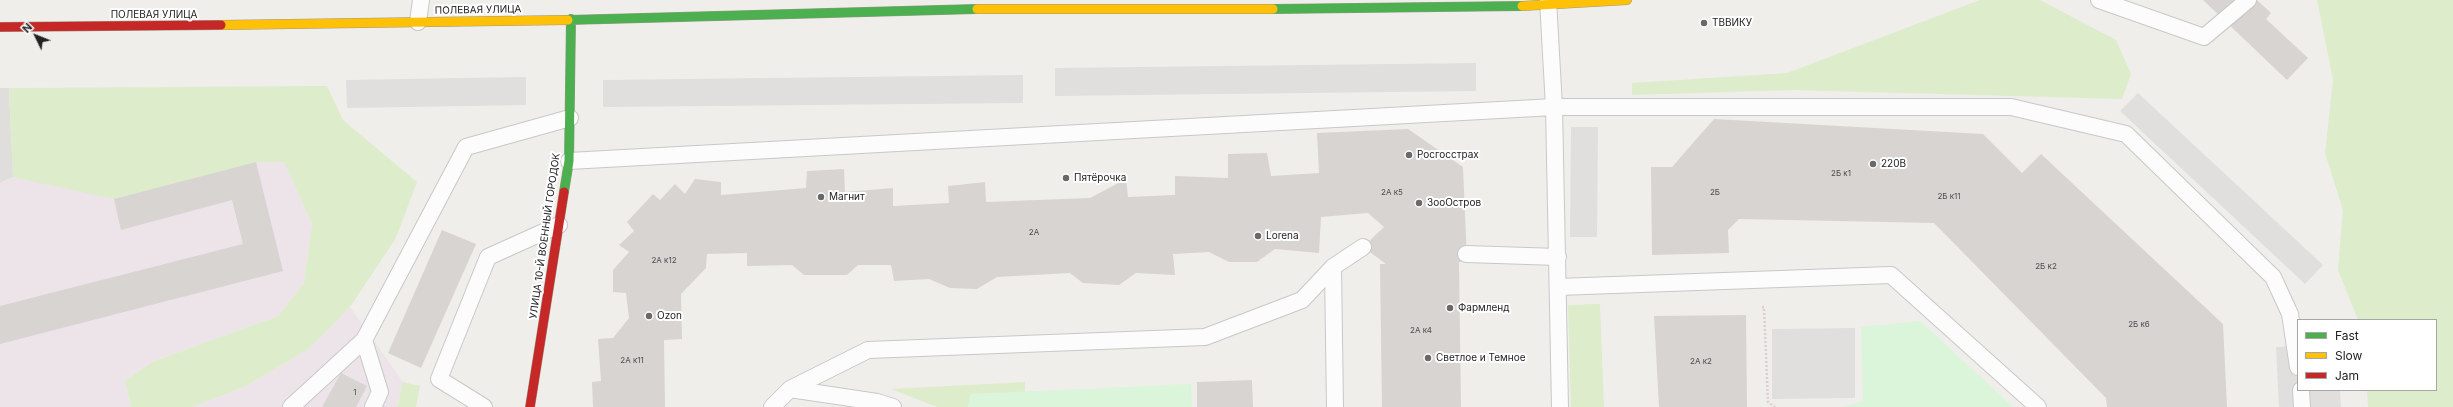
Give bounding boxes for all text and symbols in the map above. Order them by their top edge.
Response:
street label: ПОЛЕВАЯ УЛИЦА [435,3,521,17]
street label: ПОЛЕВАЯ УЛИЦА [111,9,197,21]
north arrow [16,16,56,56]
place label: ТВВИКУ [1712,17,1752,29]
marker: ТВВИКУ [1699,18,1709,28]
text: N [19,20,35,36]
place label: Росгосстрах [1417,149,1479,161]
marker: Росгосстрах [1404,150,1414,160]
street label: УЛИЦА 10-Й ВОЕННЫЙ ГОРОДОК [527,152,563,320]
place label: 220В [1881,158,1906,170]
marker: 220В [1868,159,1878,169]
house number: 2Б к1 [1831,169,1851,179]
place label: Пятёрочка [1074,172,1126,184]
marker: Пятёрочка [1061,173,1071,183]
house number: 2А к5 [1381,188,1403,198]
house number: 2Б [1710,188,1720,198]
place label: Магнит [829,191,865,203]
marker: Магнит [816,192,826,202]
house number: 2Б к11 [1937,192,1961,202]
place label: ЗооОстров [1427,197,1481,209]
marker: ЗооОстров [1414,198,1424,208]
house number: 2А [1029,228,1039,238]
place label: Lorena [1266,230,1299,242]
marker: Lorena [1253,231,1263,241]
house number: 2А к12 [651,256,677,266]
house number: 2Б к2 [2035,262,2057,272]
place label: Фармленд [1458,302,1509,314]
marker: Фармленд [1445,303,1455,313]
place label: Ozon [657,310,682,322]
marker: Ozon [644,311,654,321]
legend [2297,319,2437,391]
house number: 2Б к6 [2128,320,2150,330]
house number: 2А к4 [1410,326,1432,336]
text: Fast [2335,328,2359,343]
text: Slow [2335,348,2362,363]
place label: Светлое и Темное [1436,352,1526,364]
marker: Светлое и Темное [1423,353,1433,363]
house number: 2А к11 [620,356,644,366]
house number: 2А к2 [1690,357,1712,367]
text: Jam [2335,368,2359,383]
house number: 1 [353,388,357,398]

